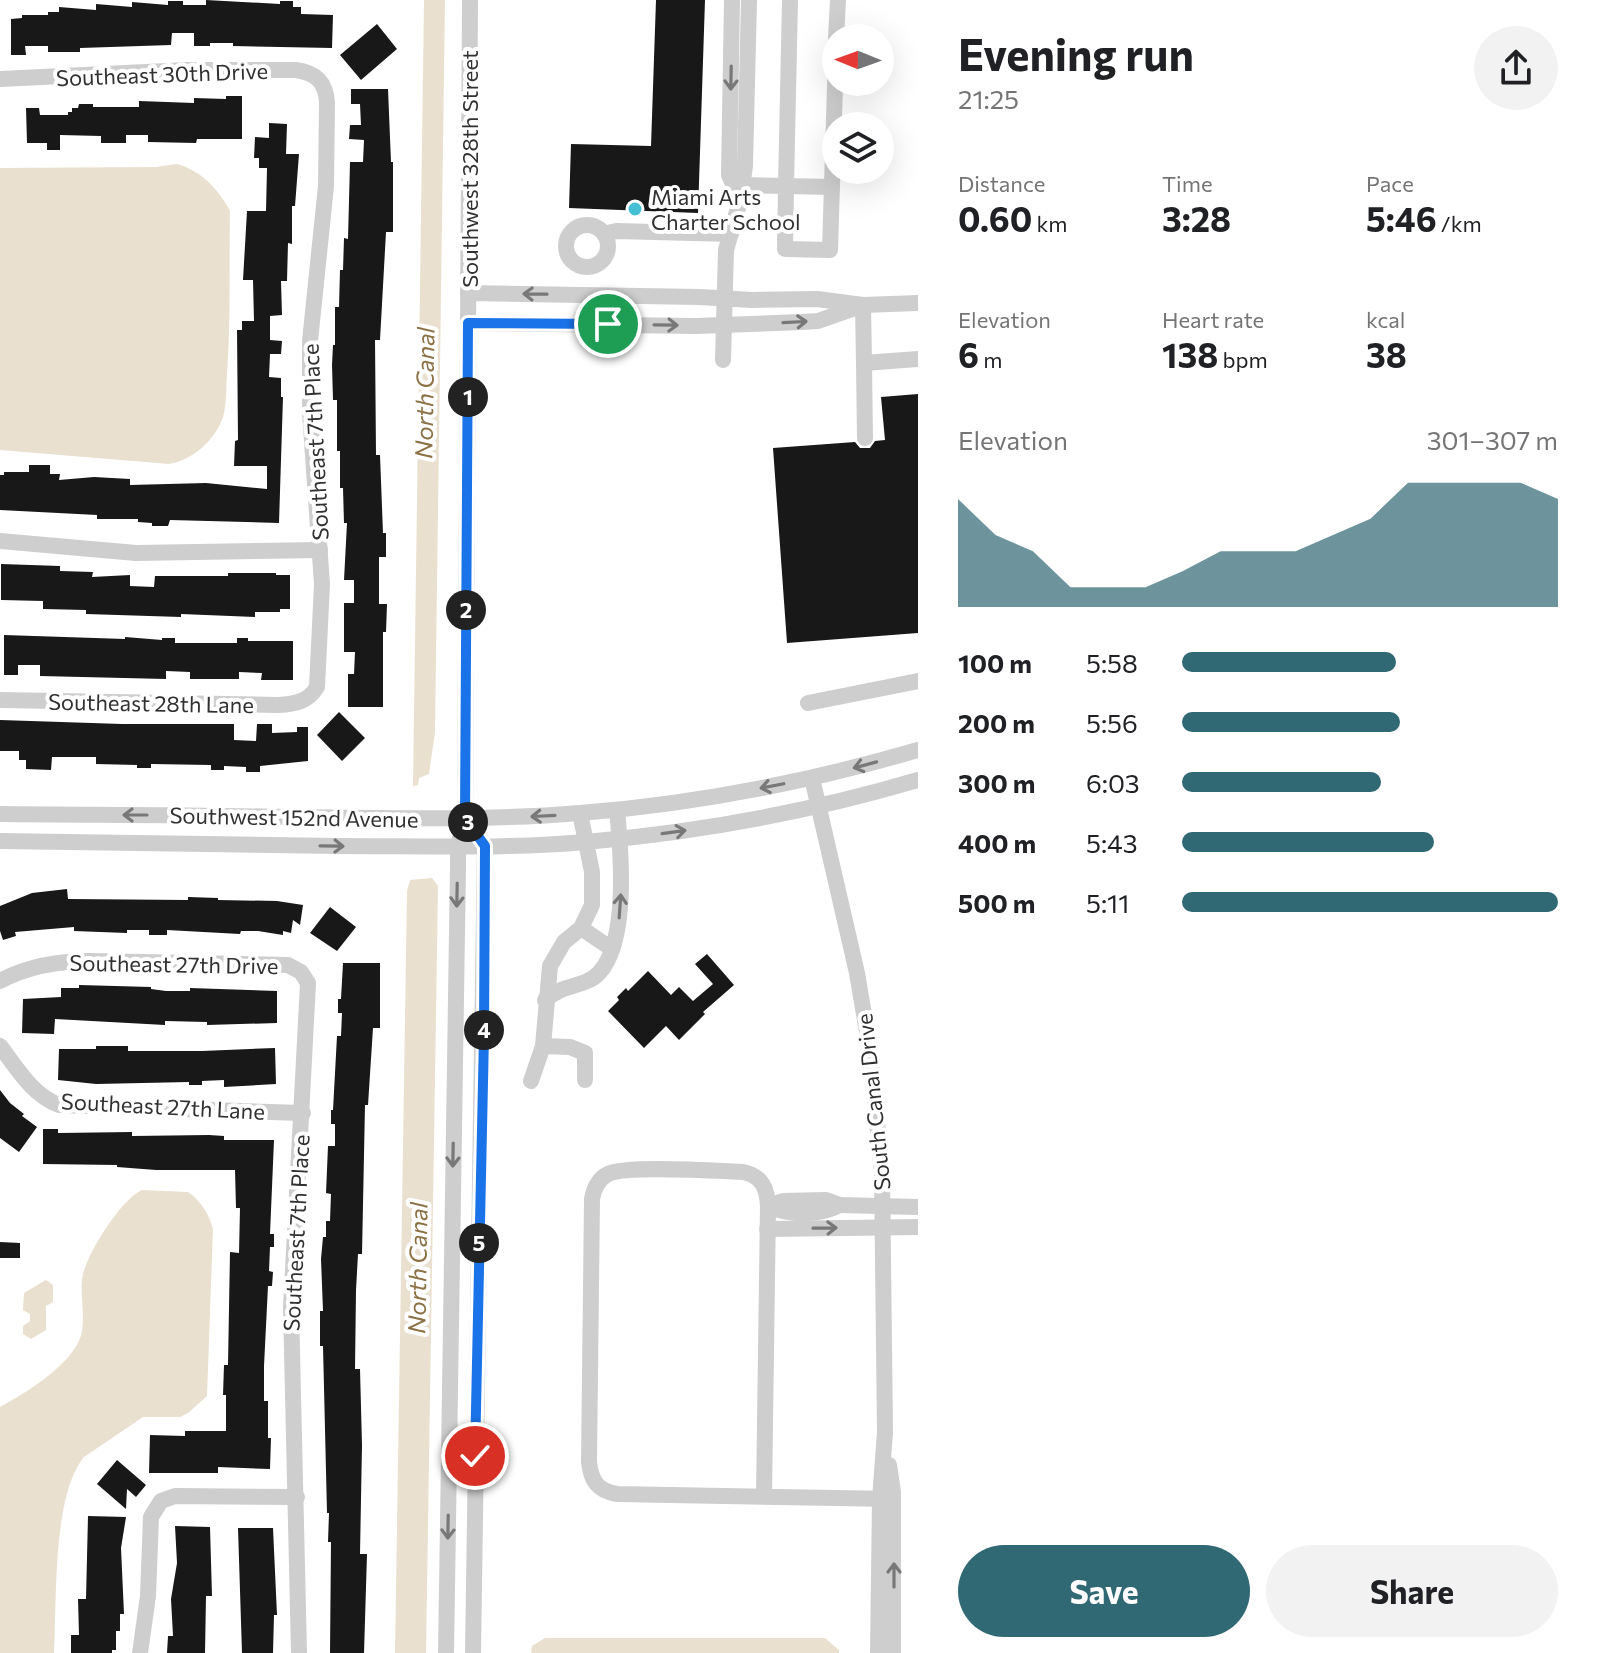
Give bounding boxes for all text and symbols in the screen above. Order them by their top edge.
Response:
north arrow [822,24,894,96]
map controls [822,24,894,184]
text: Evening run [958,26,1194,80]
button: share [1474,26,1558,110]
street label: Southwest 328th Street [456,50,483,288]
street label: Southeast 30th Drive [56,57,268,91]
one-way arrow [723,64,738,91]
text: 21:25 [958,83,1019,114]
button: layers [822,112,894,184]
text: Distance [958,170,1045,197]
text: Time [1162,170,1213,197]
text: Pace [1366,170,1414,197]
place label: Miami Arts Charter School [651,183,801,235]
text: 0.60 [958,197,1032,239]
text: 3:28 [1162,197,1231,239]
text: 5:46 [1366,197,1437,239]
marker: Miami Arts Charter School [626,200,644,218]
text: km [1032,210,1068,237]
text: /km [1437,210,1482,237]
one-way arrow [522,286,549,302]
pin [574,290,642,358]
icon: arrive [586,302,630,346]
text: Elevation [958,306,1051,333]
text: Heart rate [1162,306,1264,333]
text: kcal [1366,306,1405,333]
one-way arrow [781,315,808,330]
one-way arrow [652,317,679,333]
water label: North Canal [408,326,440,459]
text: 6 [958,333,979,375]
text: 138 [1162,333,1218,375]
text: 38 [1366,333,1407,375]
street label: Southeast 7th Place [296,343,334,541]
text: m [979,346,1002,373]
text: bpm [1218,346,1268,373]
pin: 1 [448,377,488,417]
text: 1 [463,383,473,410]
text: Elevation [958,424,1068,455]
text: 301–307 m [1427,424,1558,455]
pin: 2 [446,590,486,630]
text: 2 [460,596,472,623]
text: 100 m [958,647,1032,678]
text: 5:58 [1086,647,1138,678]
street label: Southeast 28th Lane [48,688,254,718]
text: 200 m [958,707,1035,738]
text: 5:56 [1086,707,1138,738]
one-way arrow [853,758,879,773]
text: 300 m [958,767,1035,798]
text: 6:03 [1086,767,1140,798]
one-way arrow [759,779,785,794]
street label: Southwest 152nd Avenue [169,801,419,833]
pin: 3 [448,802,488,842]
one-way arrow [122,807,149,823]
text: 3 [462,808,474,835]
one-way arrow [530,809,557,824]
one-way arrow [661,824,686,839]
text: 400 m [958,827,1036,858]
text: 5:43 [1086,827,1138,858]
one-way arrow [318,838,345,853]
one-way arrow [449,881,465,908]
text: 500 m [958,887,1035,918]
text: 5:11 [1086,887,1129,918]
one-way arrow [612,893,627,920]
street label: Southeast 27th Drive [69,949,279,979]
pin: 4 [464,1010,504,1050]
street label: South Canal Drive [850,1012,896,1192]
text: 4 [477,1016,491,1043]
street label: Southeast 27th Lane [60,1087,266,1125]
street label: Southeast 7th Place [277,1134,315,1332]
one-way arrow [445,1141,461,1168]
water label: North Canal [401,1201,433,1334]
one-way arrow [811,1221,838,1236]
pin: 5 [459,1223,499,1263]
text: 5 [473,1229,485,1256]
pin [441,1422,509,1490]
icon: check [453,1434,497,1478]
one-way arrow [440,1513,456,1540]
button: Save [958,1545,1250,1637]
button: Share [1266,1545,1558,1637]
one-way arrow [886,1562,902,1589]

